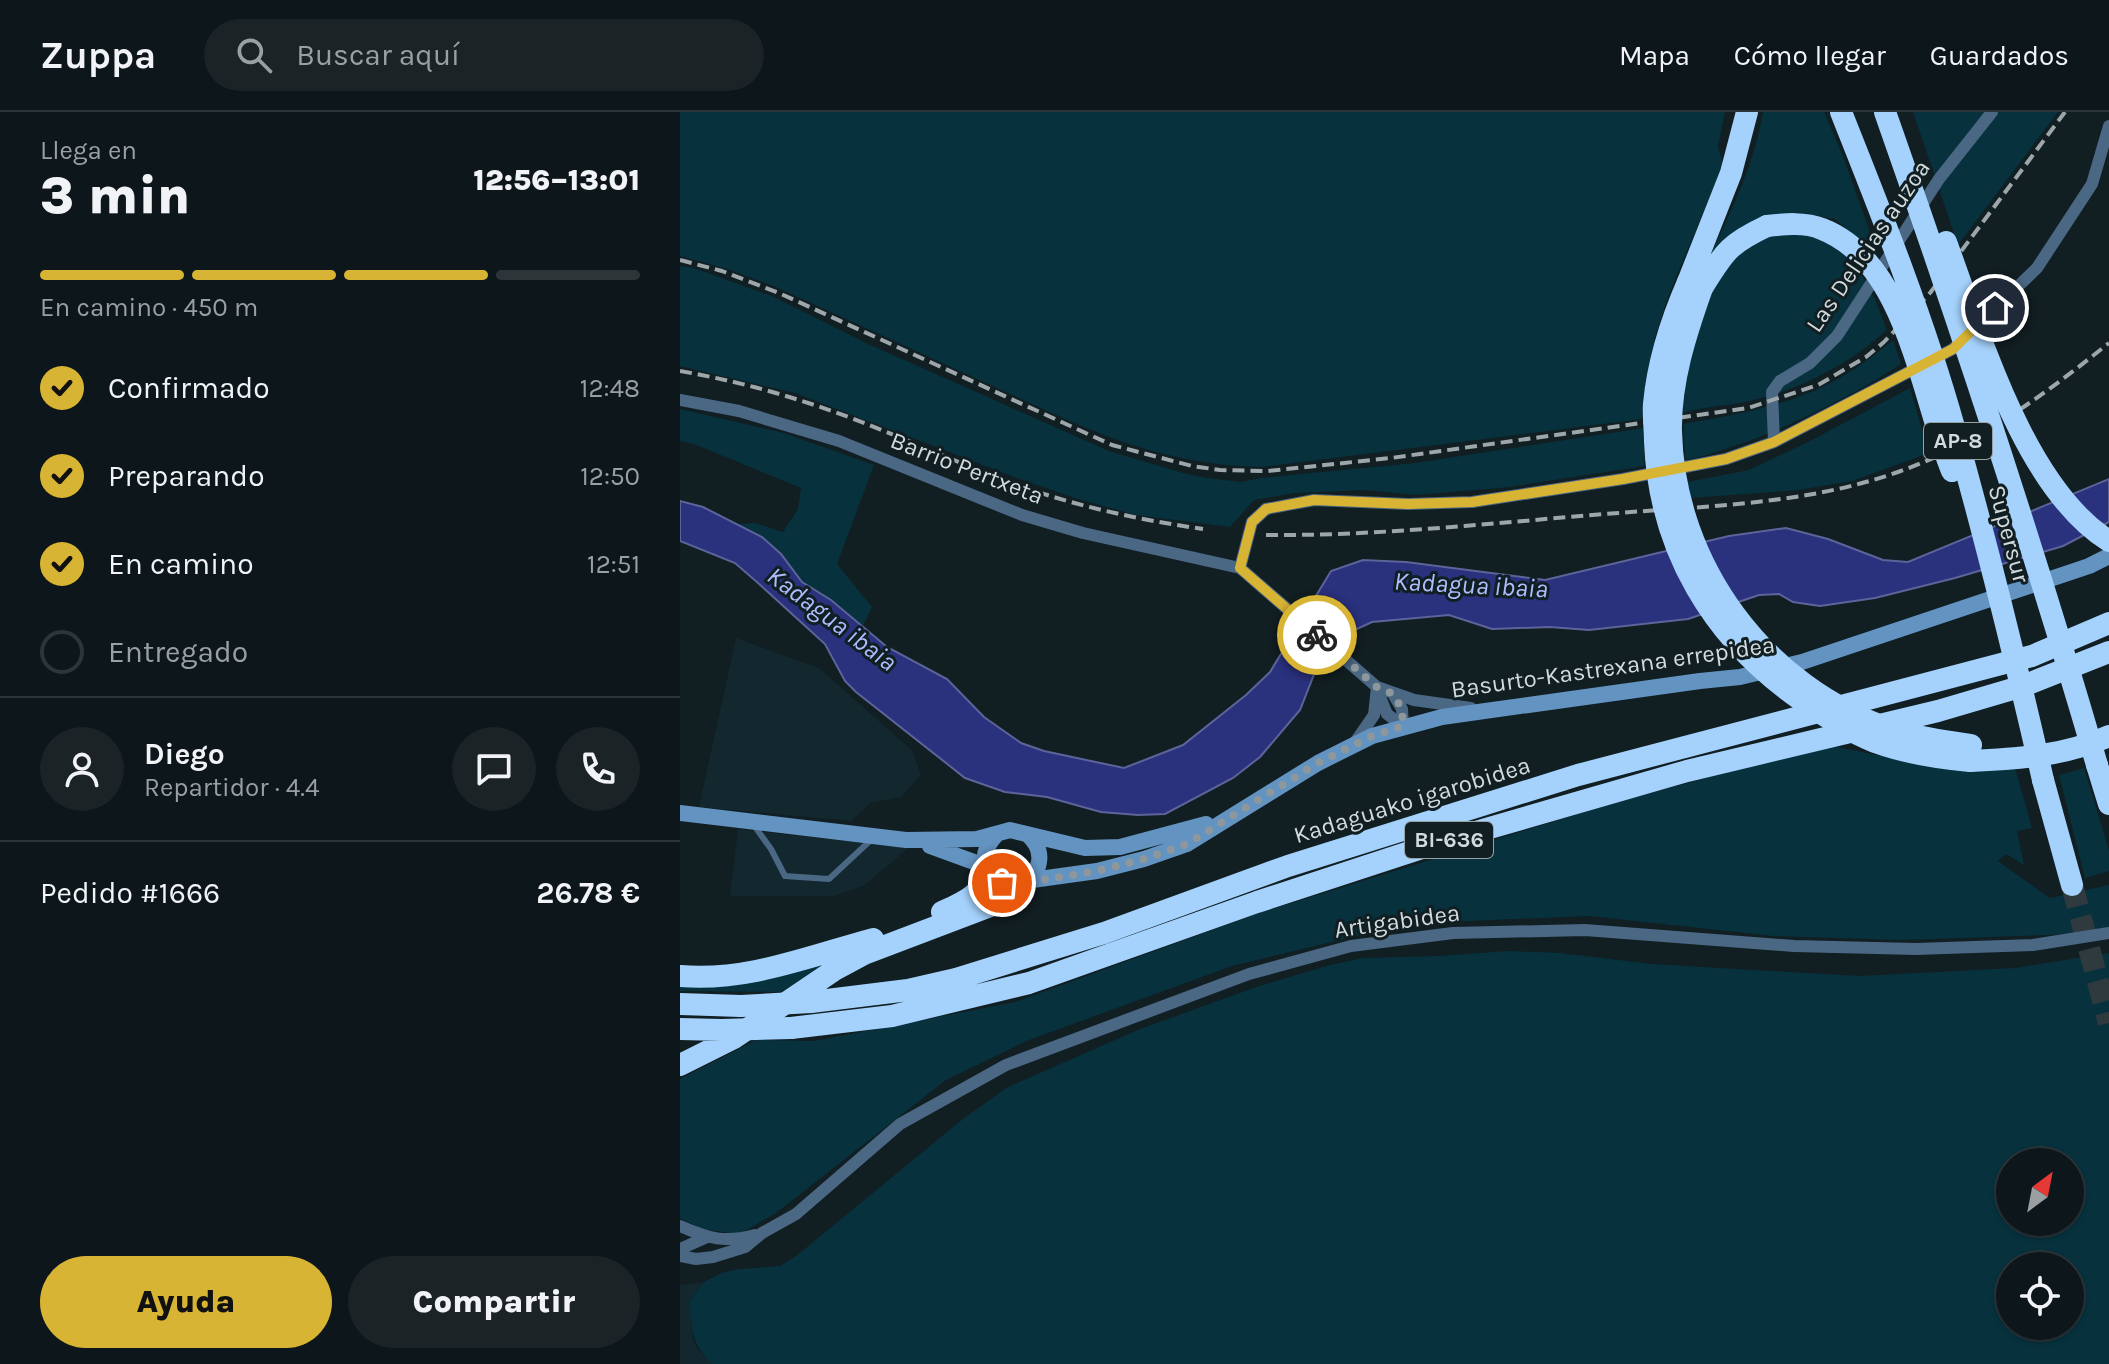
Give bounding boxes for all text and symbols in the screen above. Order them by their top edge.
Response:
search box [204,19,764,91]
text: Zuppa [40,33,156,78]
icon: search [232,33,276,77]
text: Buscar aquí [296,37,460,73]
text: Mapa [1619,39,1690,72]
text: Cómo llegar [1734,39,1886,72]
text: Guardados [1930,39,2069,72]
text: Llega en [40,135,137,166]
street label: Las Delicias auzoa [1800,155,1936,337]
text: 12:56–13:01 [473,162,640,198]
text: 3 min [40,165,190,226]
pin [1961,274,2029,342]
icon: home [1973,286,2017,330]
text: En camino · 450 m [40,292,258,323]
icon: check [40,366,84,410]
text: Confirmado [108,370,270,406]
text: 12:48 [580,373,640,404]
road number: AP-8 [1924,423,1992,459]
street label: Barrio Pertxeta [887,426,1047,510]
icon: check [40,454,84,498]
text: Preparando [108,458,265,494]
text: 12:50 [580,461,640,492]
street label: Supersur [1983,482,2036,586]
icon: check [40,542,84,586]
text: En camino [108,546,254,582]
text: 12:51 [587,549,640,580]
water label: Kadagua ibaia [761,560,903,678]
water label: Kadagua ibaia [1393,565,1549,605]
courier [1277,595,1357,675]
icon: bike [1295,613,1339,657]
street label: Basurto-Kastrexana errepidea [1449,630,1777,704]
text: Entregado [108,634,248,670]
button: person [40,727,124,811]
button: chat [452,727,536,811]
button: phone [556,727,640,811]
text: Diego [144,736,225,772]
street label: Kadaguako igarobidea [1290,751,1534,849]
text: Repartidor · 4.4 [144,772,319,803]
road number: BI-636 [1405,822,1493,858]
pin [968,849,1036,917]
icon: bag [980,861,1024,905]
text: Pedido #1666 [40,875,220,911]
text: 26.78 € [536,875,640,911]
street label: Artigabidea [1332,898,1462,944]
north arrow [1996,1148,2084,1236]
map controls [1996,1148,2084,1340]
button: locate [1996,1252,2084,1340]
button: Ayuda [40,1256,332,1348]
button: Compartir [348,1256,640,1348]

